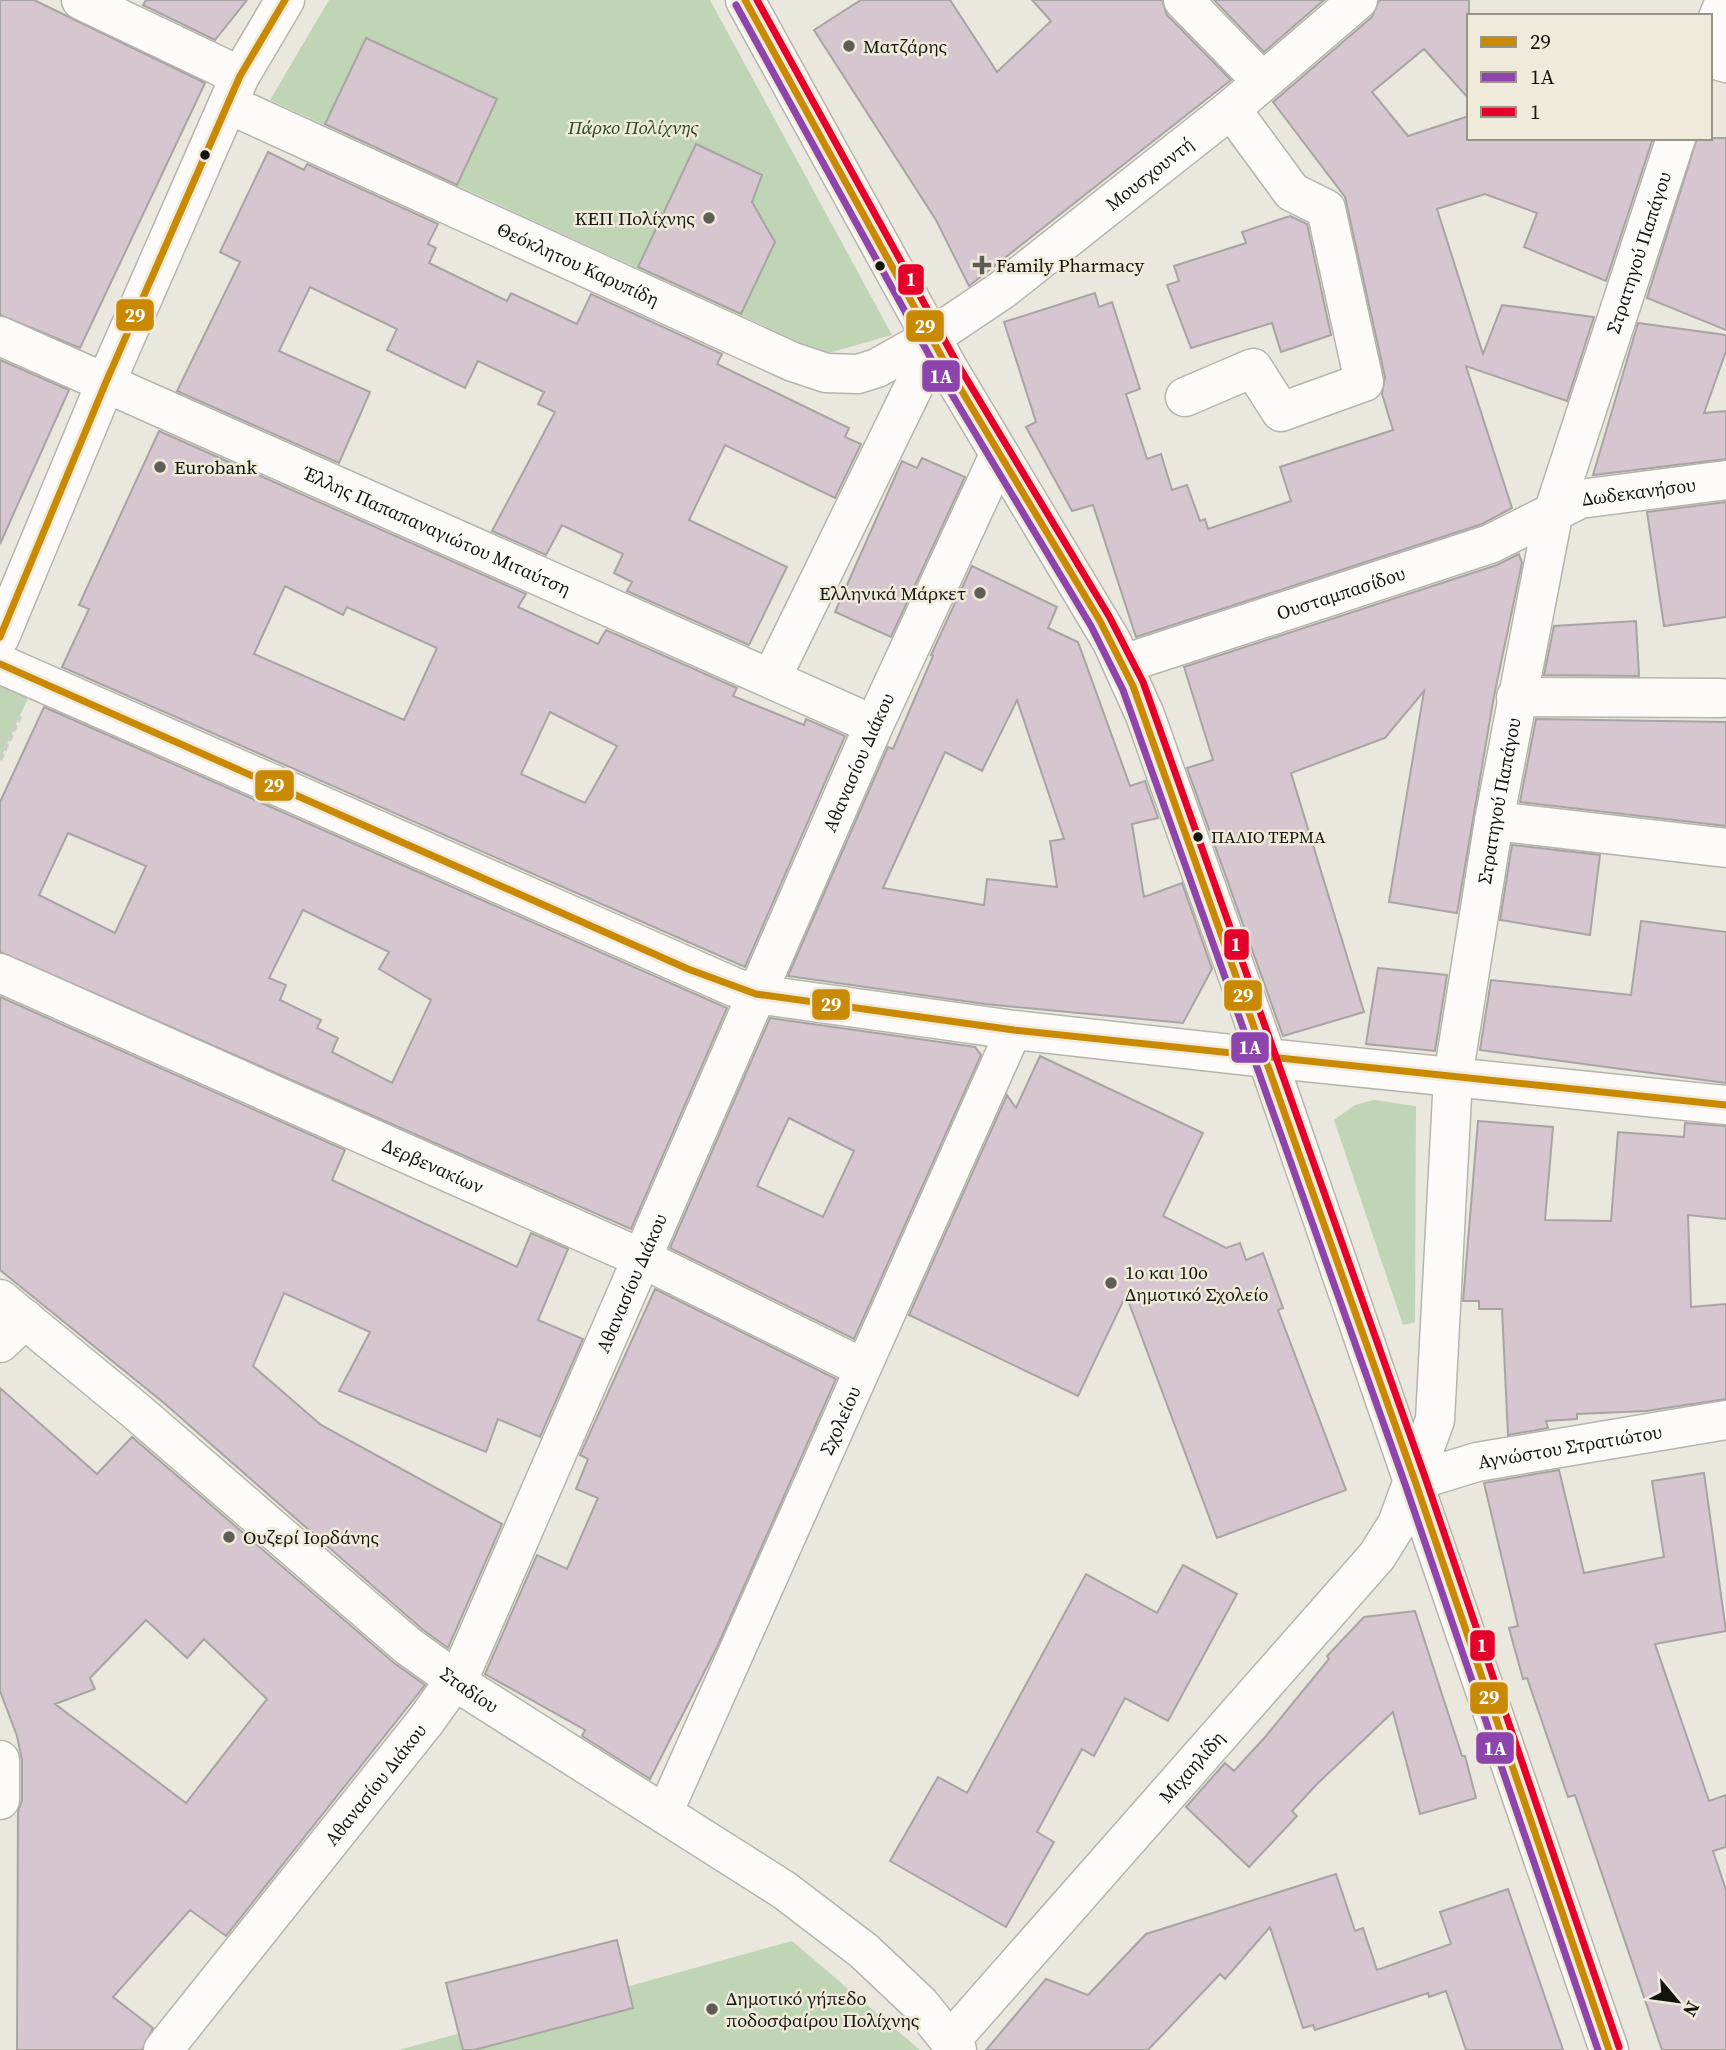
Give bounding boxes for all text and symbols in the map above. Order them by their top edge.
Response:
legend [1467,14,1712,140]
text: 29 [1530,27,1551,56]
place label: Ματζάρης [863,33,947,59]
marker: Ματζάρης [841,38,857,54]
text: 1Α [1530,62,1555,91]
text: 1 [1530,97,1541,126]
park label: Πάρκο Πολίχνης [567,114,700,140]
street label: Μουσχουντή [1100,131,1199,217]
unlabelled marker [198,148,212,162]
street label: Στρατηγού Παπάγου [1600,168,1677,337]
place label: ΚΕΠ Πολίχνης [575,205,695,231]
marker: ΚΕΠ Πολίχνης [701,210,717,226]
street label: Θεόκλητου Καρυπίδη [493,216,664,312]
place label: Family Pharmacy [996,252,1144,278]
marker: Family Pharmacy [974,257,990,273]
unlabelled marker [873,259,887,273]
line badge: 1 [897,263,925,296]
text: 1 [906,266,916,292]
line badge: 29 [115,298,155,332]
text: 29 [125,302,145,328]
line badge: 29 [905,309,945,343]
text: 29 [915,313,935,339]
line badge: 1Α [921,359,961,393]
text: 1Α [929,363,953,389]
place label: Eurobank [174,454,257,480]
marker: Eurobank [152,459,168,475]
street label: Έλλης Παπαπαναγιώτου Μιταύτση [298,459,575,601]
street label: Δωδεκανήσου [1580,471,1697,512]
street label: Ουσταμπασίδου [1273,560,1408,626]
place label: Ελληνικά Μάρκετ [819,580,966,606]
marker: Ελληνικά Μάρκετ [972,585,988,601]
street label: Αθανασίου Διάκου [816,689,900,836]
street label: Στρατηγού Παπάγου [1471,715,1527,886]
line badge: 29 [254,769,295,802]
text: 29 [264,772,284,798]
place label: ΠΑΛΙΟ ΤΕΡΜΑ [1211,825,1326,849]
marker: ΠΑΛΙΟ ΤΕΡΜΑ [1191,830,1205,844]
line badge: 1 [1223,928,1250,961]
text: 1 [1231,931,1241,957]
line badge: 29 [1223,979,1263,1012]
text: 29 [1233,982,1253,1008]
line badge: 29 [811,988,851,1021]
text: 29 [821,991,841,1017]
line badge: 1Α [1230,1031,1270,1064]
text: 1Α [1238,1034,1262,1060]
street label: Δερβενακίων [378,1132,488,1199]
street label: Αθανασίου Διάκου [589,1209,673,1357]
place label: 1ο και 10ο Δημοτικό Σχολείο [1125,1259,1269,1307]
marker: 1ο και 10ο Δημοτικό Σχολείο [1103,1275,1119,1291]
street label: Σχολείου [813,1382,866,1459]
street label: Αγνώστου Στρατιώτου [1476,1418,1664,1475]
place label: Ουζερί Ιορδάνης [243,1524,379,1550]
marker: Ουζερί Ιορδάνης [221,1529,237,1545]
line badge: 1 [1469,1629,1496,1662]
text: 1 [1477,1632,1487,1658]
street label: Σταδίου [435,1660,504,1719]
line badge: 29 [1469,1681,1509,1715]
text: 29 [1479,1684,1499,1710]
street label: Αθανασίου Διάκου [318,1718,432,1851]
street label: Μιχαηλίδη [1153,1725,1230,1808]
line badge: 1Α [1475,1731,1515,1765]
text: 1Α [1483,1735,1507,1761]
north arrow [1642,1966,1712,2036]
place label: Δημοτικό γήπεδο ποδοσφαίρου Πολίχνης [726,1985,920,2033]
text: N [1677,1997,1707,2022]
marker: Δημοτικό γήπεδο ποδοσφαίρου Πολίχνης [704,2001,720,2017]

